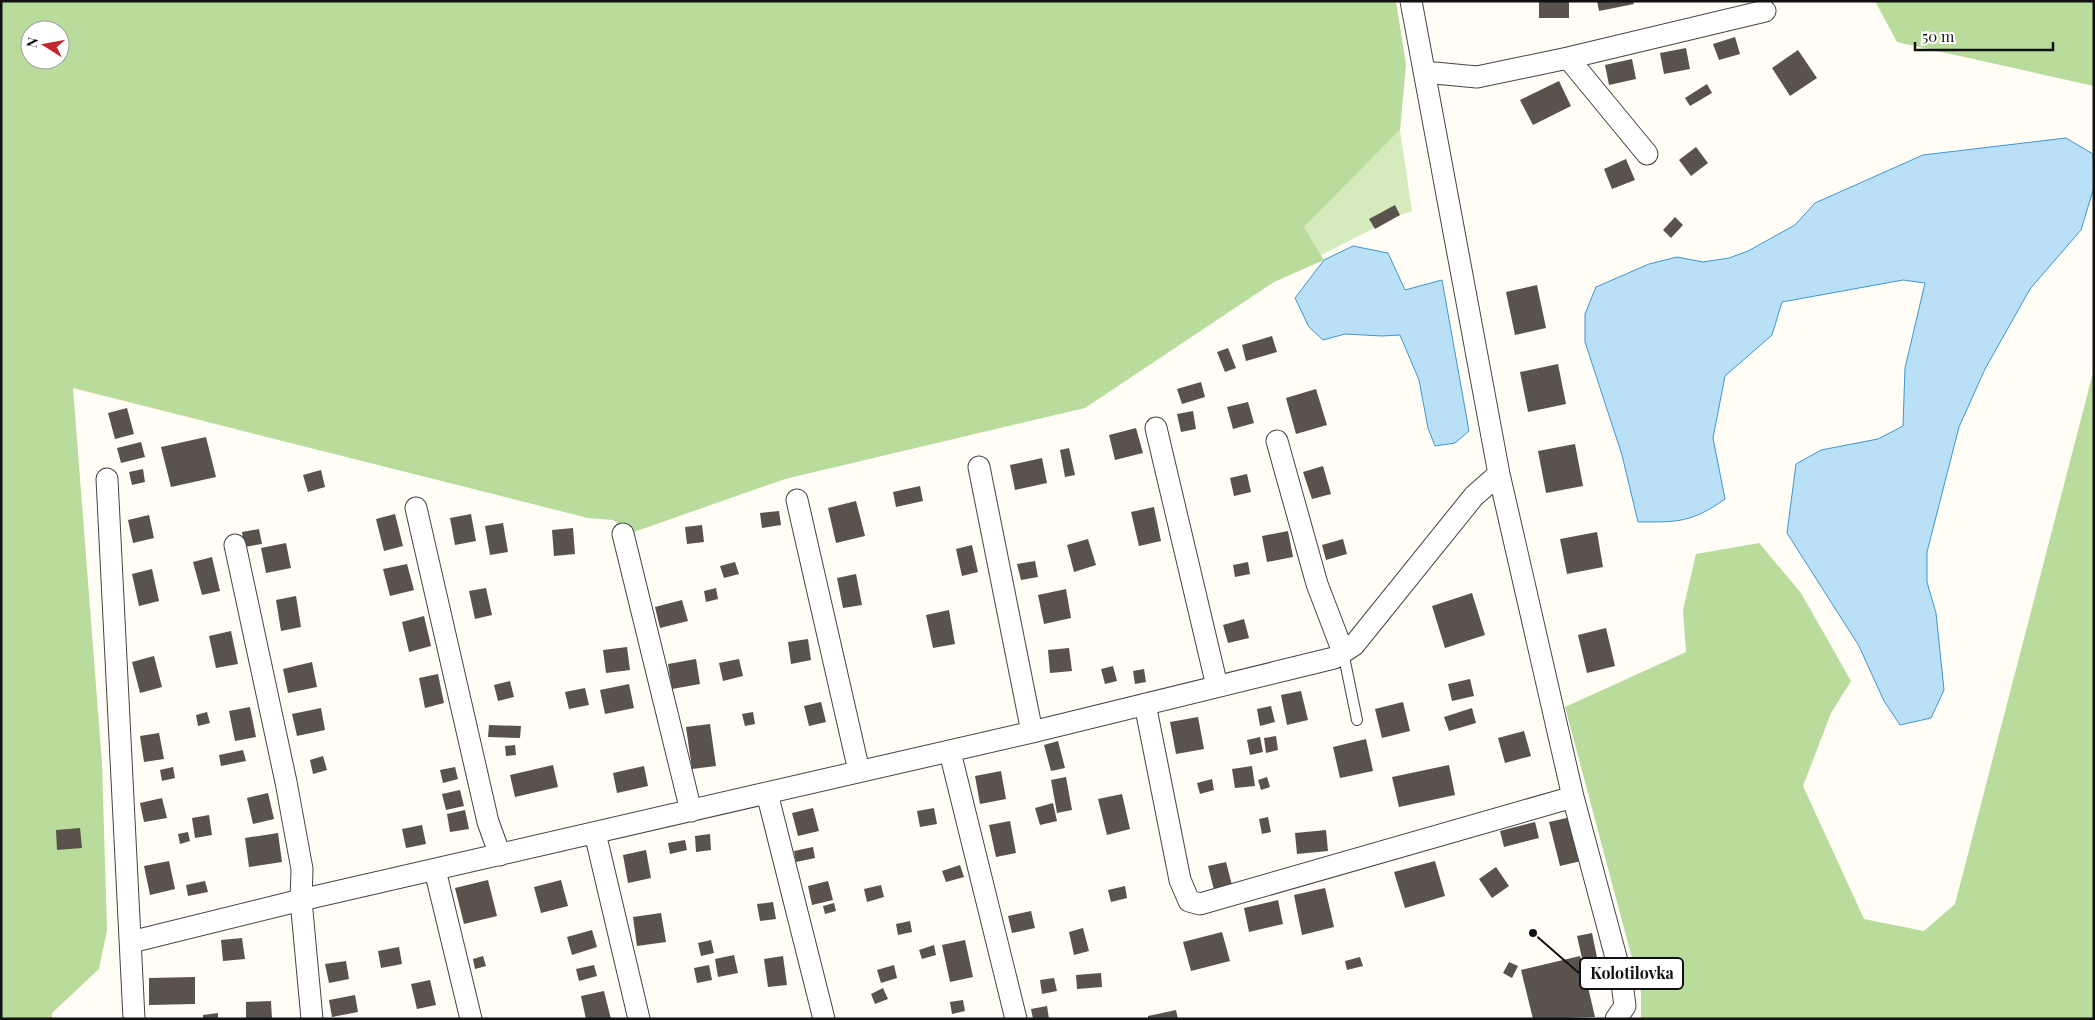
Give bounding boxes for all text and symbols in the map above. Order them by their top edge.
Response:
north arrow [20,20,70,70]
scale bar [1915,20,2052,52]
text: 50 m [1922,26,1955,46]
text: N [21,36,42,49]
callout: Kolotilovka [1580,958,1683,989]
text: Kolotilovka [1590,962,1674,983]

